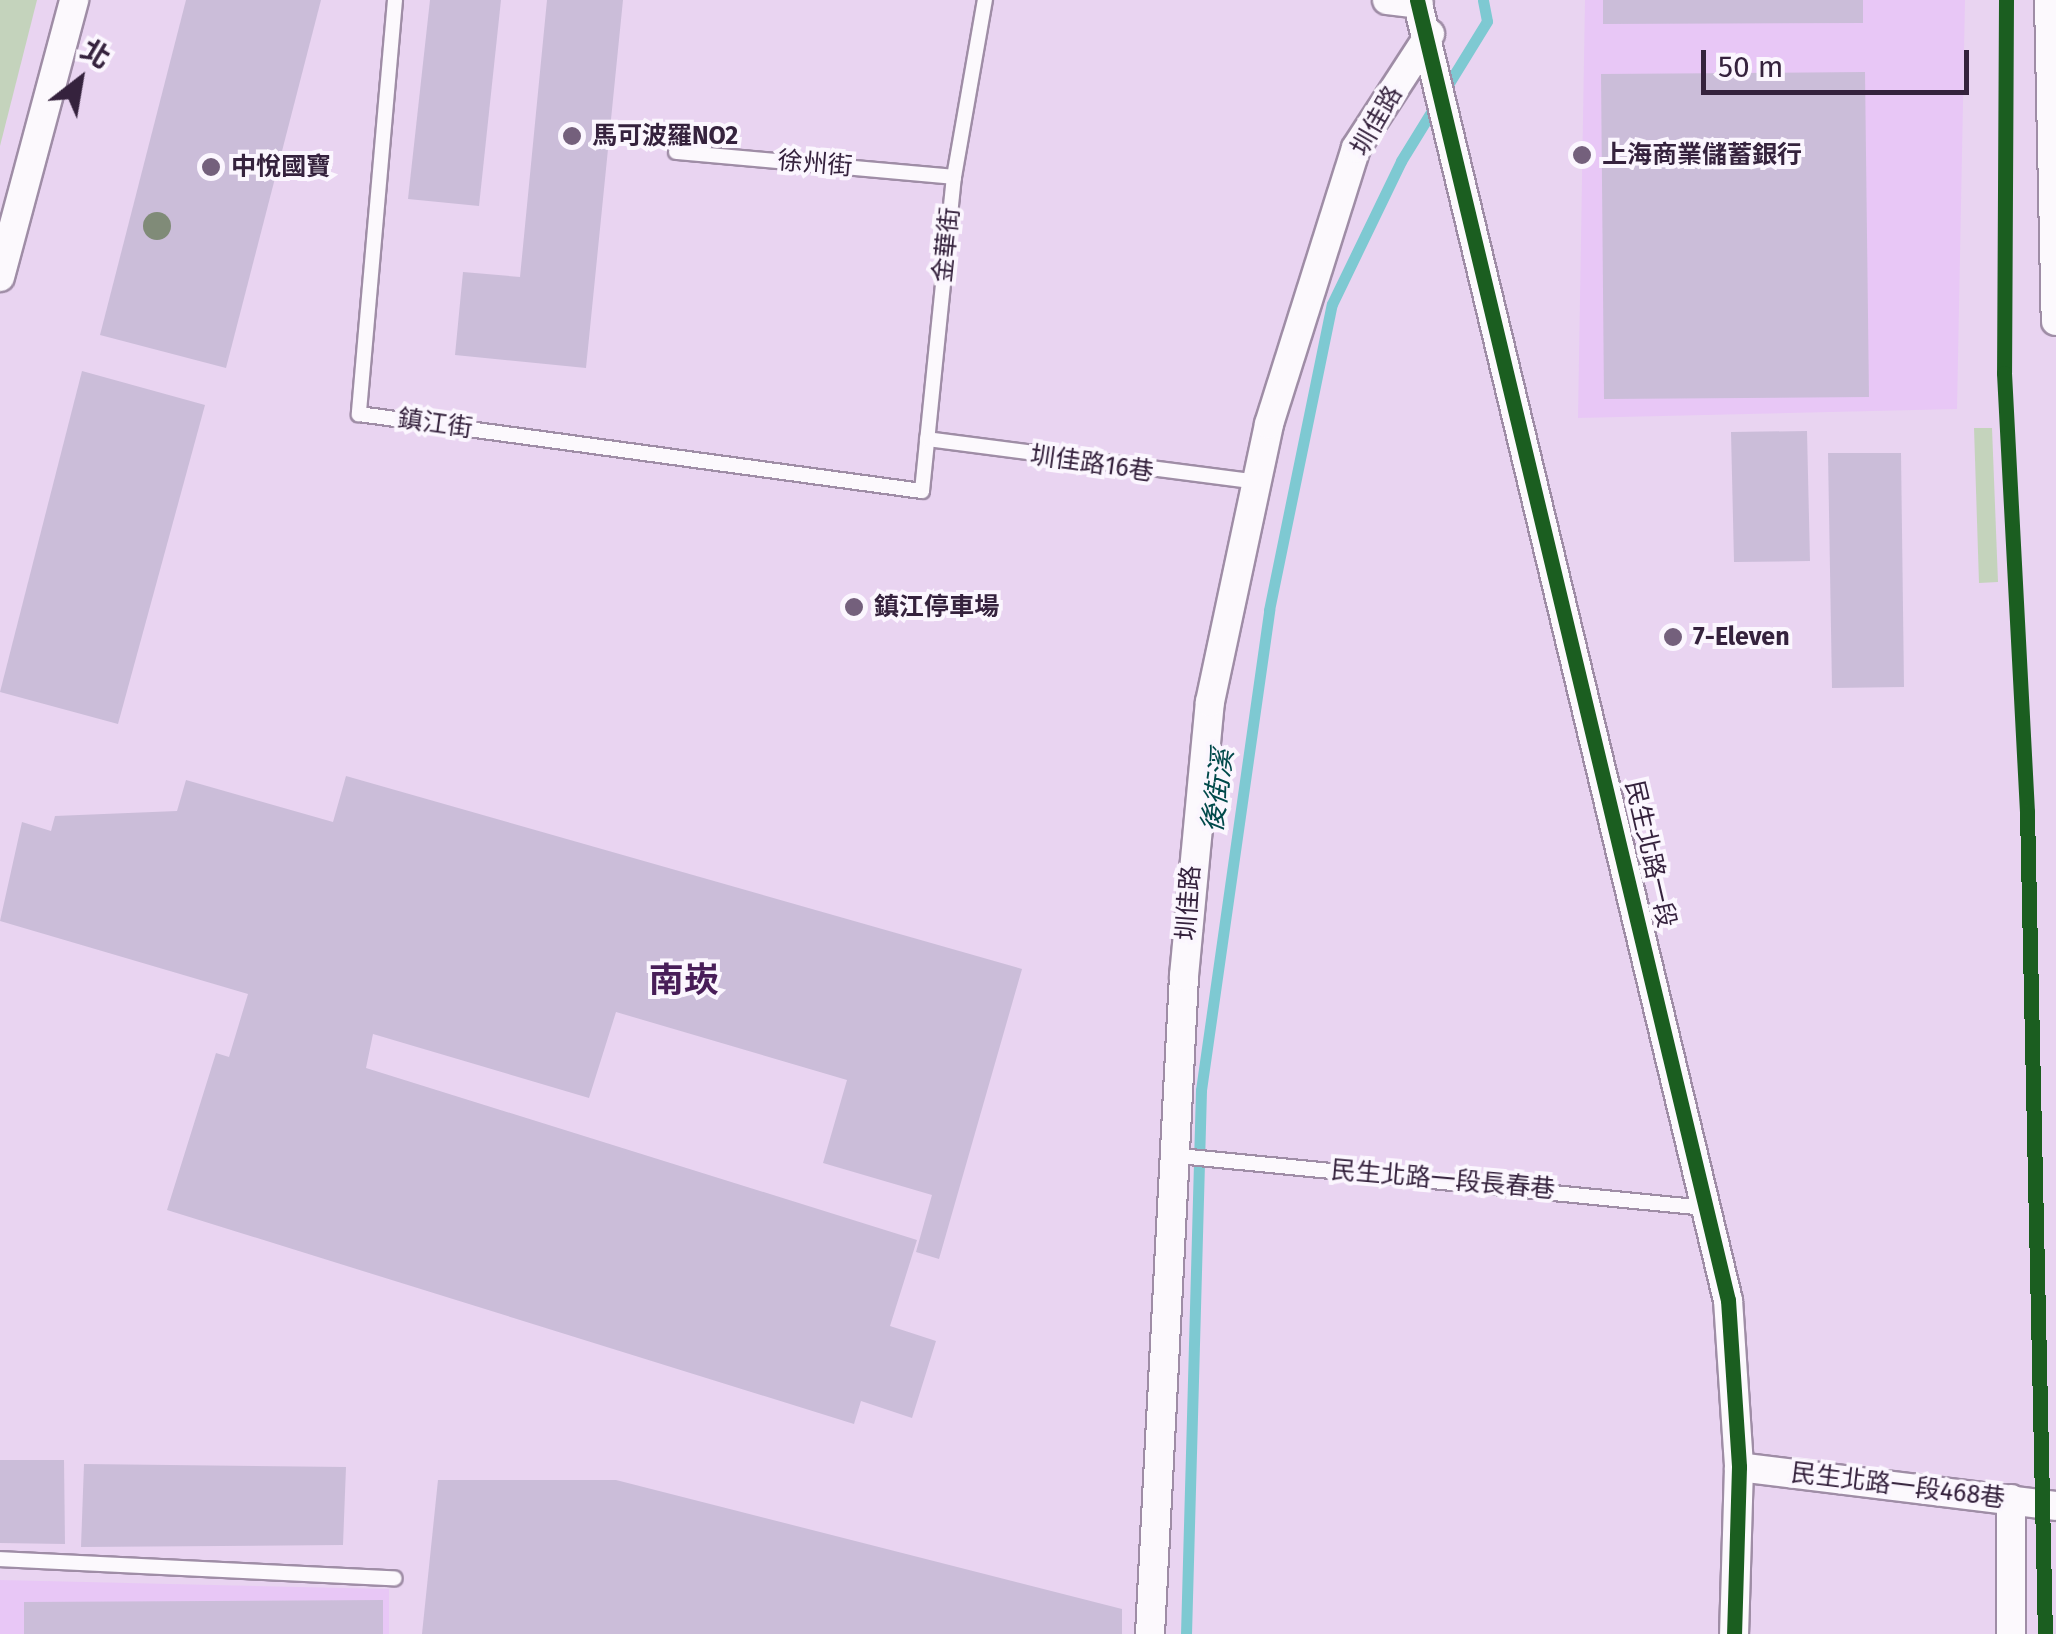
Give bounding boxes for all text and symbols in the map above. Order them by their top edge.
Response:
north arrow [30,30,130,130]
scale bar [1706,30,1974,92]
text: 北 [75,32,116,75]
text: 50 m [1718,49,1783,85]
street label: 圳佳路 [1345,81,1409,161]
place label: 馬可波羅NO2 [592,121,738,151]
marker: 馬可波羅NO2 [561,125,583,147]
place label: 上海商業儲蓄銀行 [1602,140,1802,170]
marker: 上海商業儲蓄銀行 [1571,144,1593,166]
street label: 徐州街 [776,146,854,182]
place label: 中悅國寶 [231,152,331,182]
marker: 中悅國寶 [200,156,222,178]
street label: 金華街 [928,206,966,284]
street label: 鎮江街 [396,404,474,444]
street label: 圳佳路16巷 [1028,441,1156,487]
place label: 鎮江停車場 [874,592,999,622]
marker: 鎮江停車場 [843,596,865,618]
place label: 7-Eleven [1693,622,1790,652]
marker: 7-Eleven [1662,626,1684,648]
water label: 後街溪 [1196,747,1240,835]
street label: 民生北路一段 [1619,778,1681,930]
street label: 圳佳路 [1171,865,1207,941]
district label: 南崁 [649,959,719,1001]
street label: 民生北路一段長春巷 [1330,1155,1556,1205]
street label: 民生北路一段468巷 [1789,1458,2007,1514]

